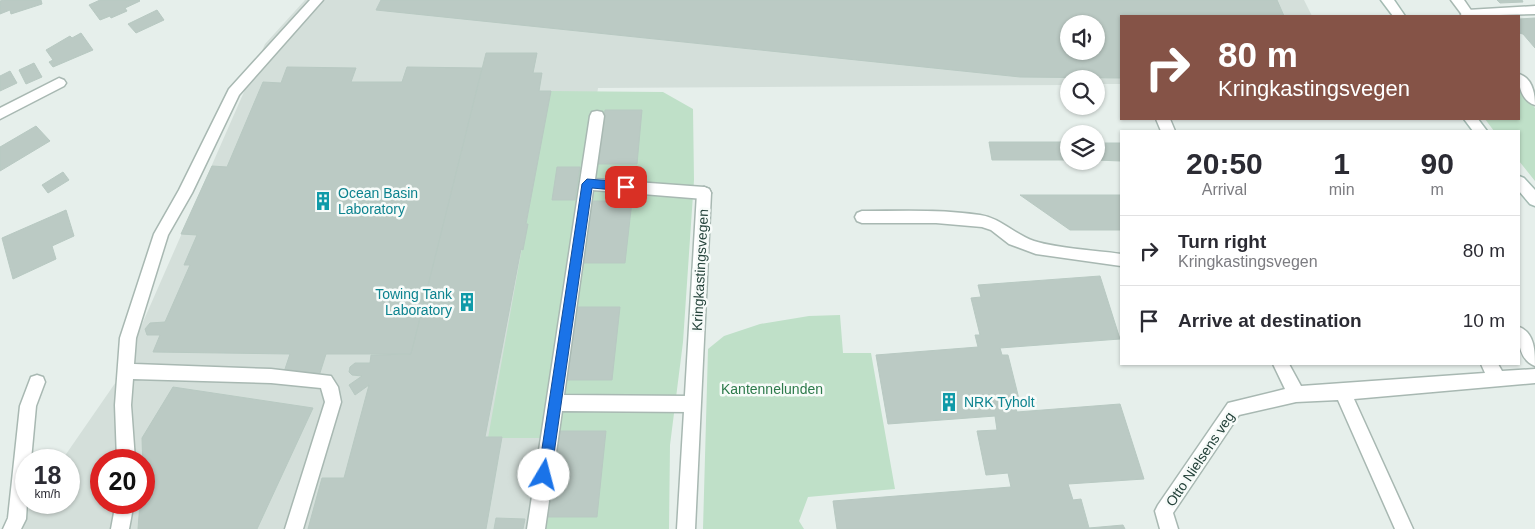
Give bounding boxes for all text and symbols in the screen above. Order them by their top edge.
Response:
map controls [1060,15,1105,170]
button: sound [1060,15,1105,60]
icon: right [1135,35,1200,100]
text: 80 m [1218,35,1298,74]
button: search [1060,70,1105,115]
text: Kringkastingsvegen [1218,76,1410,101]
button: layers [1060,125,1105,170]
text: 20:50 [1186,147,1263,180]
text: 1 [1333,147,1350,180]
text: 90 [1421,147,1454,180]
pin [605,166,647,208]
icon: arrive [612,173,640,201]
text: Arrival [1202,181,1247,198]
text: min [1329,181,1355,198]
text: m [1431,181,1444,198]
place label: Ocean Basin Laboratory [338,185,418,217]
building icon: Ocean Basin Laboratory [312,190,334,212]
street label: Kringkastingsvegen [689,209,711,331]
text: Turn right [1178,231,1266,252]
icon: right [1135,237,1163,265]
text: 80 m [1463,240,1505,261]
text: Kringkastingsvegen [1178,253,1318,270]
place label: Towing Tank Laboratory [375,286,453,318]
building icon: Towing Tank Laboratory [456,291,478,313]
icon: arrive [1135,307,1163,335]
text: Arrive at destination [1178,310,1362,331]
text: 10 m [1463,310,1505,331]
park label: Kantennelunden [721,381,823,397]
building icon: NRK Tyholt [938,391,960,413]
place label: NRK Tyholt [964,394,1035,410]
street label: Otto Nielsens veg [1162,409,1238,509]
position arrow [517,448,569,500]
speed limit sign: 20 [90,449,155,514]
text: 18 [34,461,61,489]
text: km/h [34,487,61,501]

